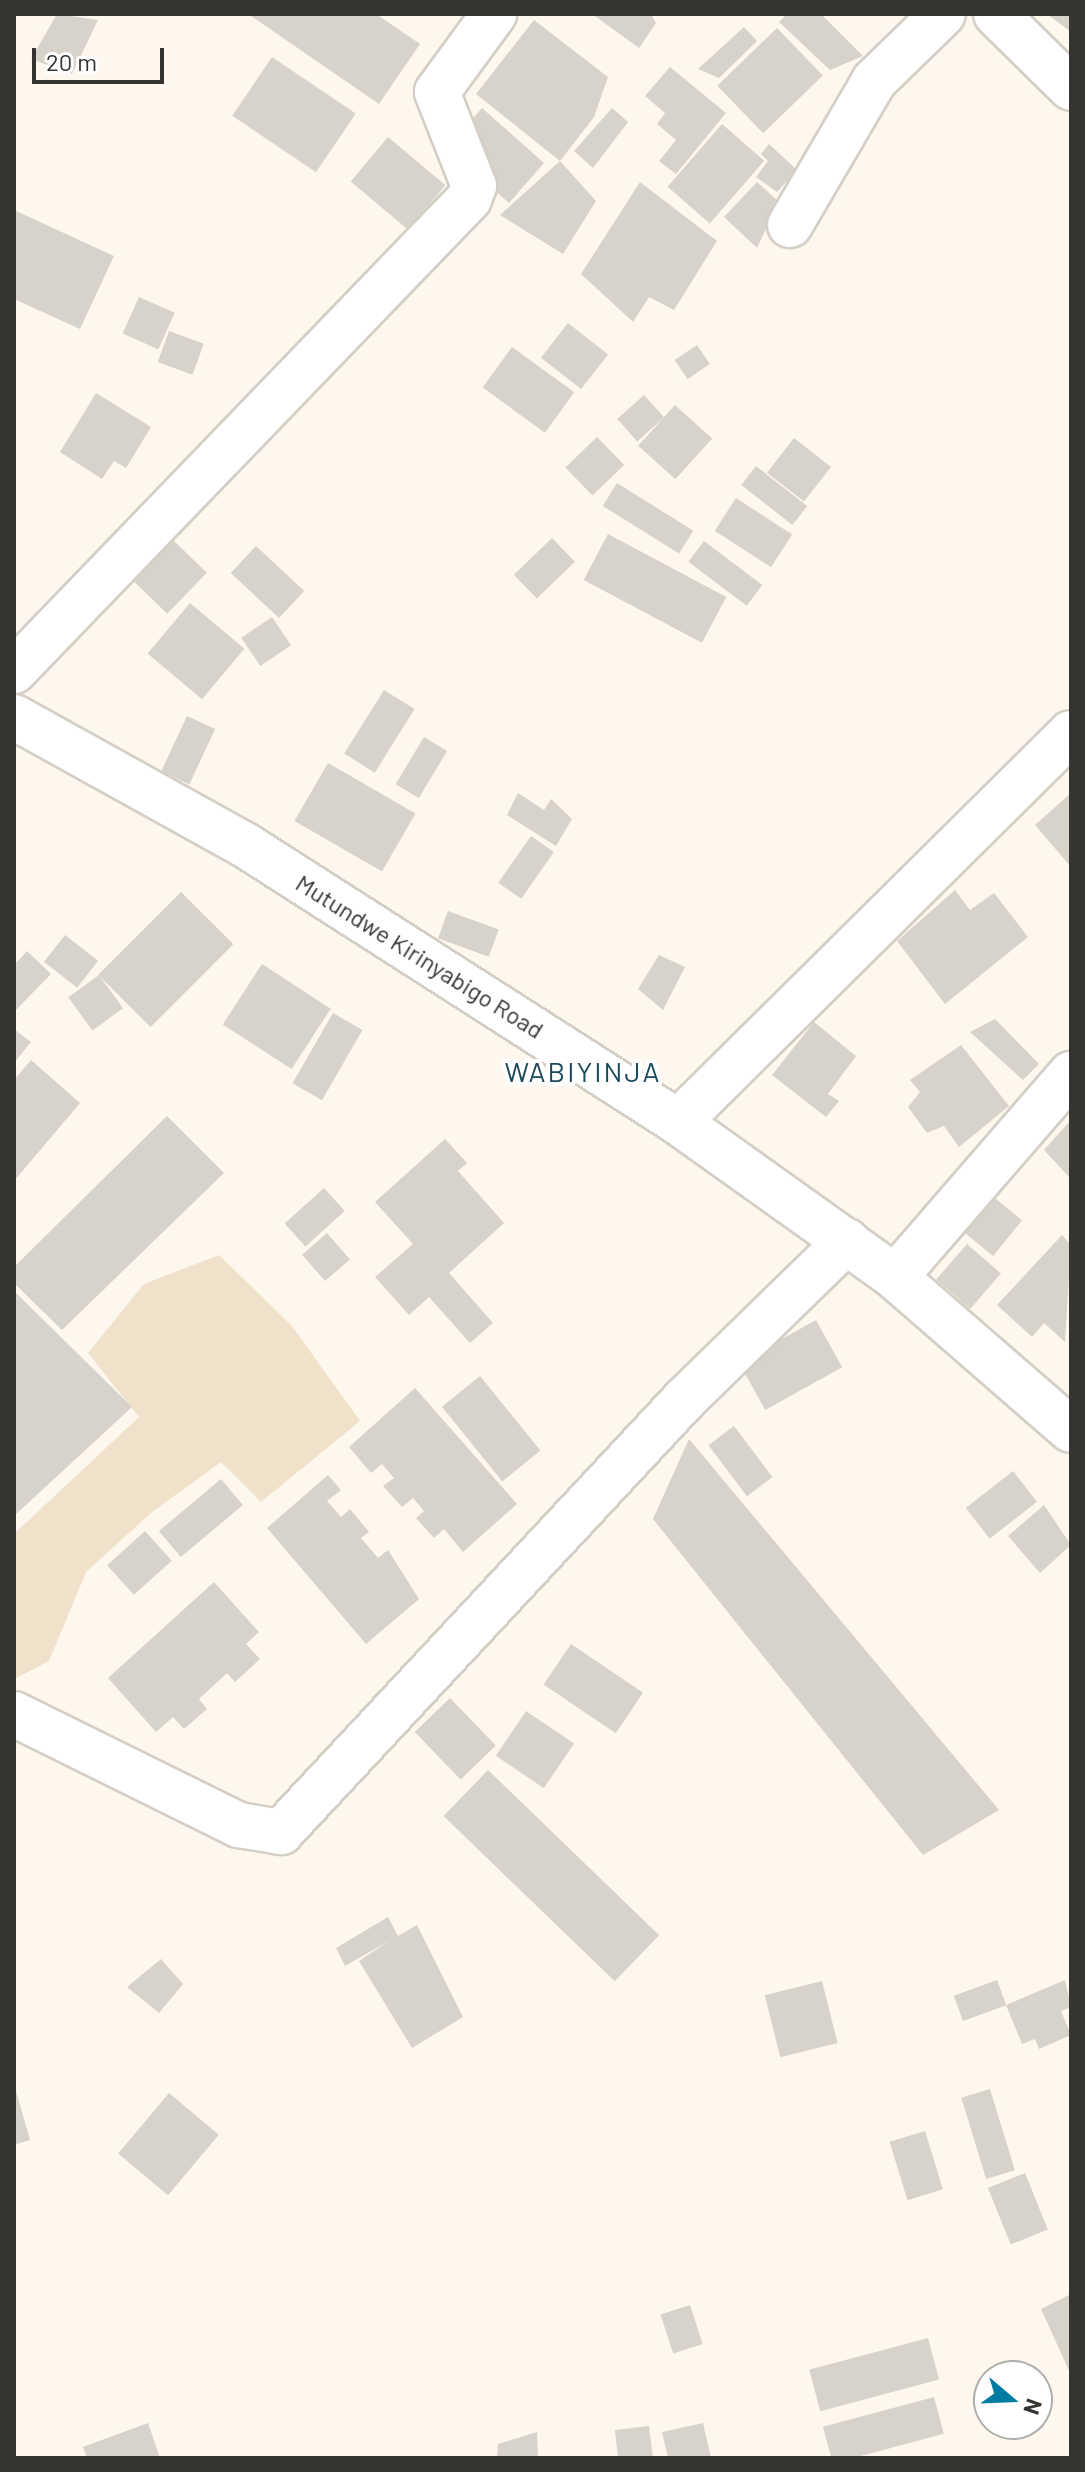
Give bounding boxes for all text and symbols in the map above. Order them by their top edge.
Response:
scale bar [36,32,168,82]
text: 20 m [46,47,97,76]
street label: Mutundwe Kirinyabigo Road [291,868,549,1044]
district label: WABIYINJA [505,1054,661,1088]
north arrow [973,2360,1053,2440]
text: N [1019,2396,1048,2418]

